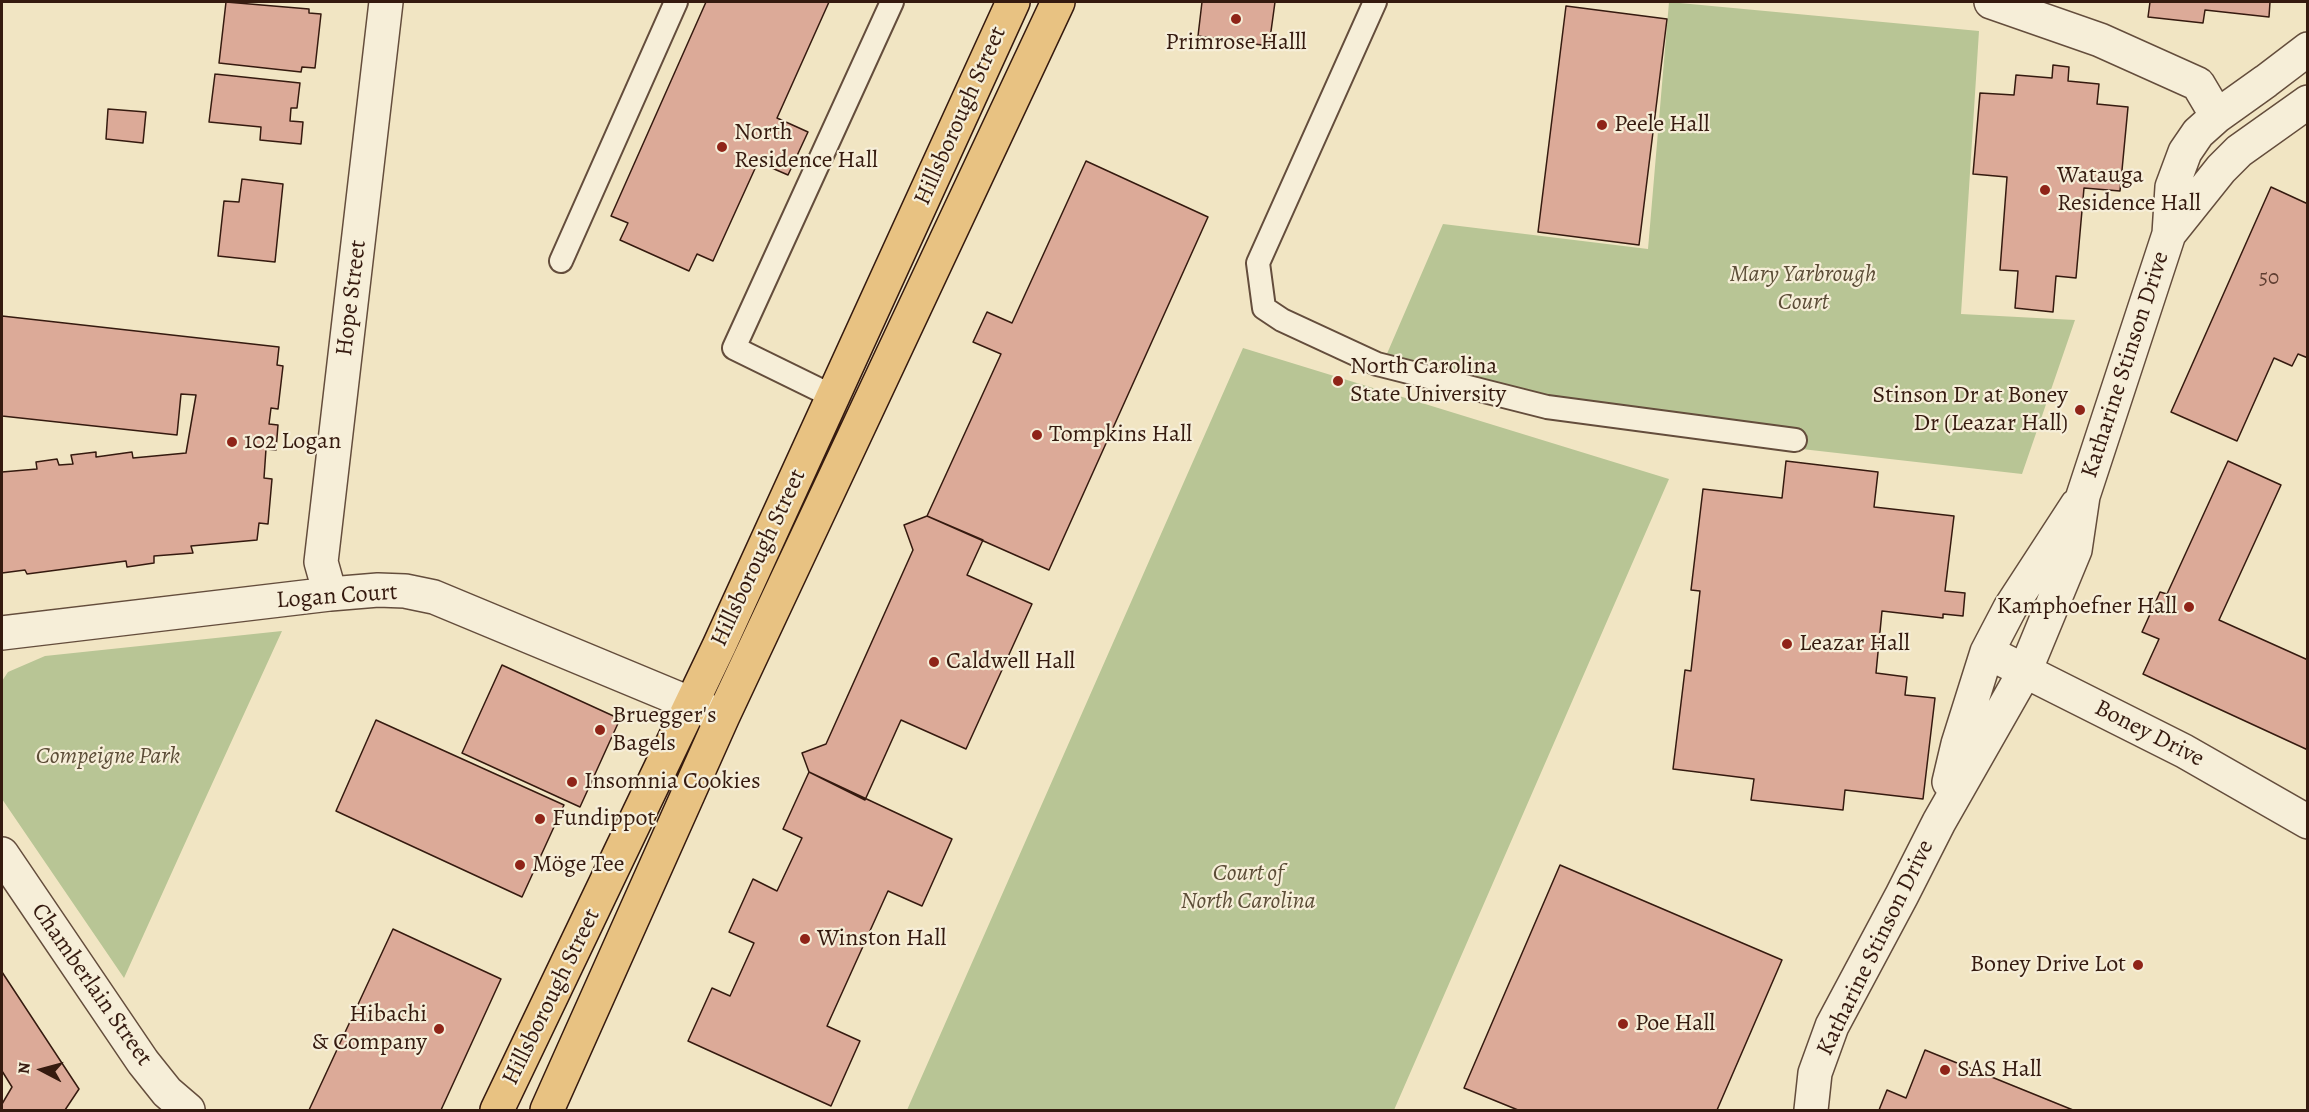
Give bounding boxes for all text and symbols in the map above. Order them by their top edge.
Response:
marker: Primrose Halll [1229,12,1243,26]
street label: Hillsborough Street [909,22,1013,210]
place label: Primrose Halll [1165,29,1307,57]
place label: Peele Hall [1614,111,1710,139]
marker: Peele Hall [1595,118,1609,132]
place label: North Residence Hall [734,119,878,175]
marker: North Residence Hall [715,140,729,154]
place label: Watauga Residence Hall [2057,162,2201,218]
marker: Watauga Residence Hall [2038,183,2052,197]
street label: Hope Street [331,238,373,358]
street label: Katharine Stinson Drive [2076,248,2176,482]
park label: Mary Yarbrough Court [1730,261,1876,317]
house number: 50 [2259,266,2279,292]
place label: North Carolina State University [1350,353,1506,409]
marker: North Carolina State University [1331,374,1345,388]
place label: Stinson Dr at Boney Dr (Leazar Hall) [1873,382,2068,438]
marker: Stinson Dr at Boney Dr (Leazar Hall) [2073,403,2087,417]
place label: Tompkins Hall [1049,421,1192,449]
place label: 102 Logan [244,428,341,456]
marker: Tompkins Hall [1030,428,1044,442]
marker: 102 Logan [225,435,239,449]
street label: Hillsborough Street [705,465,813,651]
street label: Logan Court [275,578,399,616]
place label: Kamphoefner Hall [1997,593,2177,621]
marker: Kamphoefner Hall [2182,600,2196,614]
place label: Leazar Hall [1799,630,1910,658]
marker: Leazar Hall [1780,637,1794,651]
place label: Caldwell Hall [946,648,1075,676]
marker: Caldwell Hall [927,655,941,669]
street label: Boney Drive [2089,694,2209,774]
place label: Bruegger's Bagels [612,702,717,758]
marker: Bruegger's Bagels [593,723,607,737]
park label: Compeigne Park [36,743,180,771]
place label: Insomnia Cookies [584,768,761,796]
marker: Insomnia Cookies [565,775,579,789]
place label: Fundippot [552,805,655,833]
marker: Fundippot [533,812,547,826]
street label: Katharine Stinson Drive [1811,835,1941,1061]
place label: Möge Tee [532,851,624,879]
marker: Möge Tee [513,858,527,872]
park label: Court of North Carolina [1181,860,1315,916]
street label: Chamberlain Street [24,898,158,1072]
street label: Hillsborough Street [497,904,607,1090]
place label: Winston Hall [817,925,946,953]
marker: Winston Hall [798,932,812,946]
place label: Boney Drive Lot [1970,951,2126,979]
marker: Boney Drive Lot [2131,958,2145,972]
place label: Hibachi & Company [312,1001,427,1057]
place label: Poe Hall [1635,1010,1715,1038]
marker: Poe Hall [1616,1017,1630,1031]
marker: Hibachi & Company [432,1022,446,1036]
north arrow [12,1040,72,1100]
place label: SAS Hall [1957,1056,2042,1084]
text: N [13,1061,36,1075]
marker: SAS Hall [1938,1063,1952,1077]

